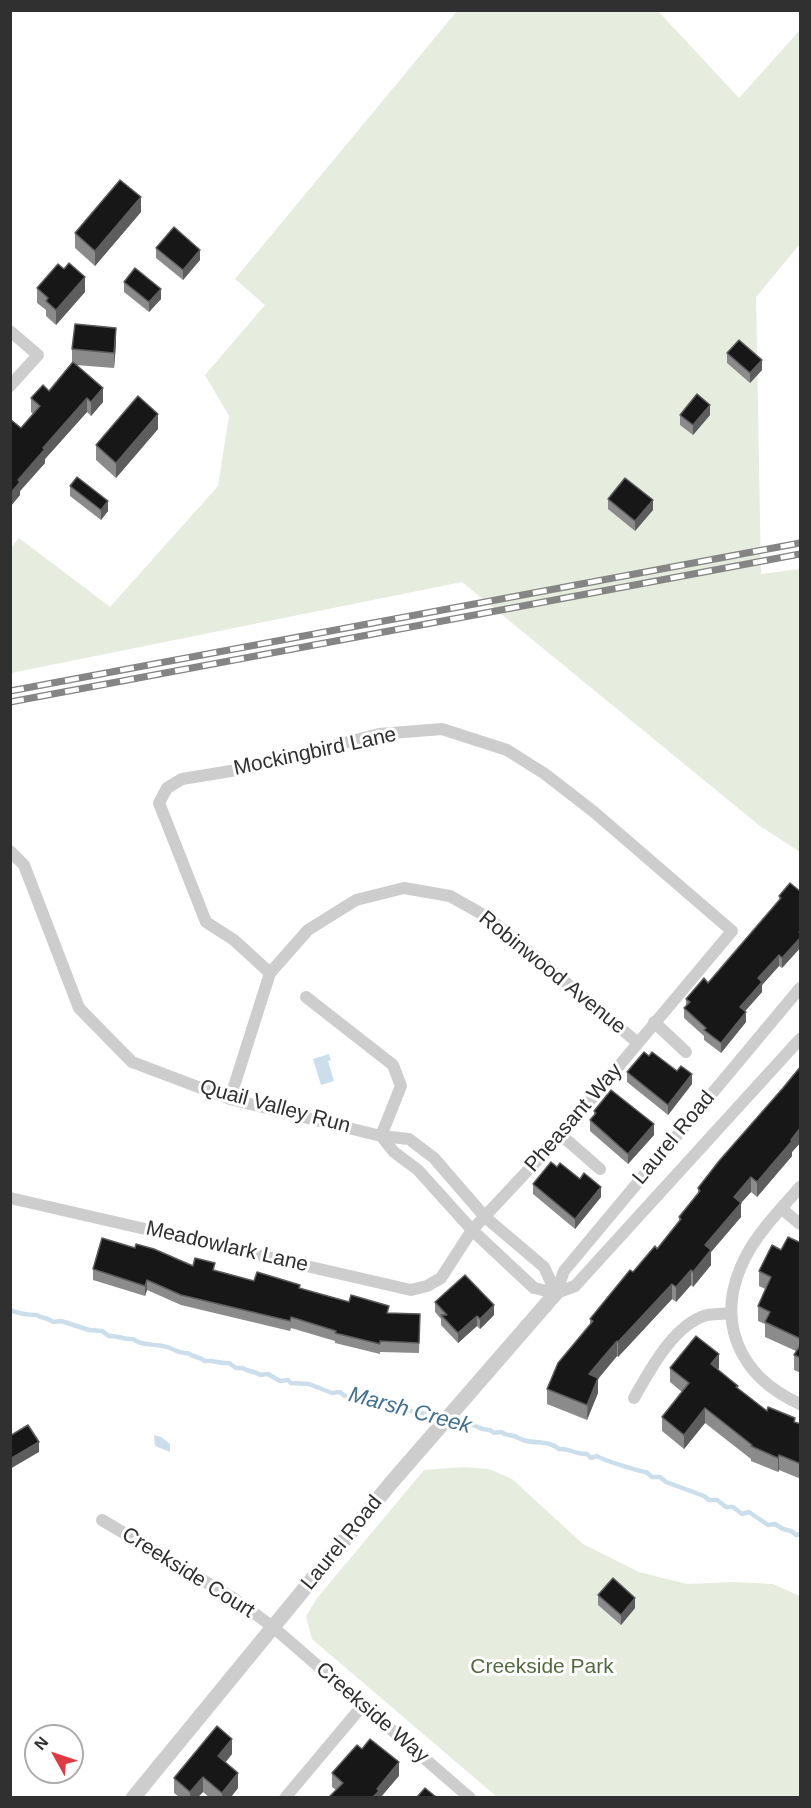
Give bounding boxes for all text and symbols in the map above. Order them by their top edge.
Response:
street label: Mockingbird Lane [231,722,399,782]
street label: Robinwood Avenue [473,906,631,1040]
street label: Pheasant Way [520,1058,628,1178]
street label: Quail Valley Run [197,1075,353,1139]
street label: Laurel Road [628,1086,720,1190]
street label: Meadowlark Lane [143,1216,311,1278]
water label: Marsh Creek [346,1382,474,1440]
street label: Laurel Road [296,1491,388,1595]
street label: Creekside Court [117,1522,259,1624]
park label: Creekside Park [470,1654,614,1680]
street label: Creekside Way [310,1657,434,1769]
north arrow [24,1724,84,1784]
text: N [31,1734,52,1753]

